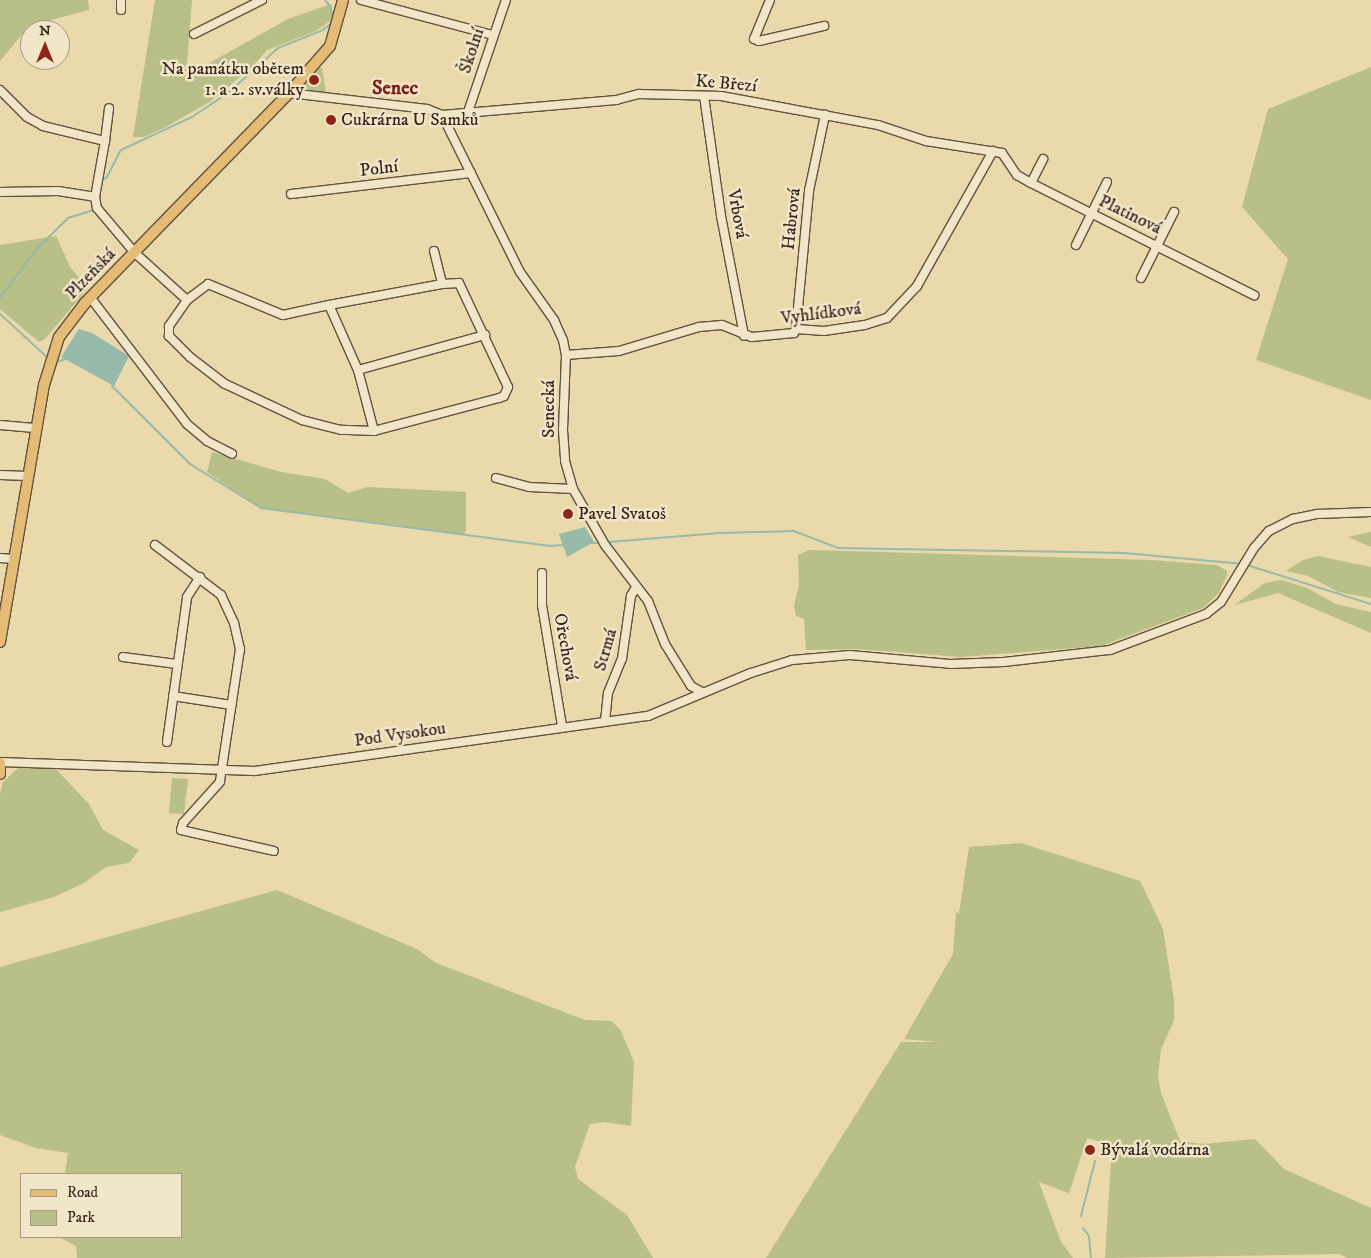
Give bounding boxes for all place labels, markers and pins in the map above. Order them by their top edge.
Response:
place label: Na památku obětem 1. a 2. sv.války [162,59,304,102]
marker: Na památku obětem 1. a 2. sv.války [308,74,320,86]
place label: Cukrárna U Samků [341,109,478,131]
marker: Cukrárna U Samků [325,114,337,126]
place label: Pavel Svatoš [578,503,666,525]
marker: Pavel Svatoš [562,508,574,520]
place label: Bývalá vodárna [1100,1139,1209,1161]
marker: Bývalá vodárna [1084,1144,1096,1156]

